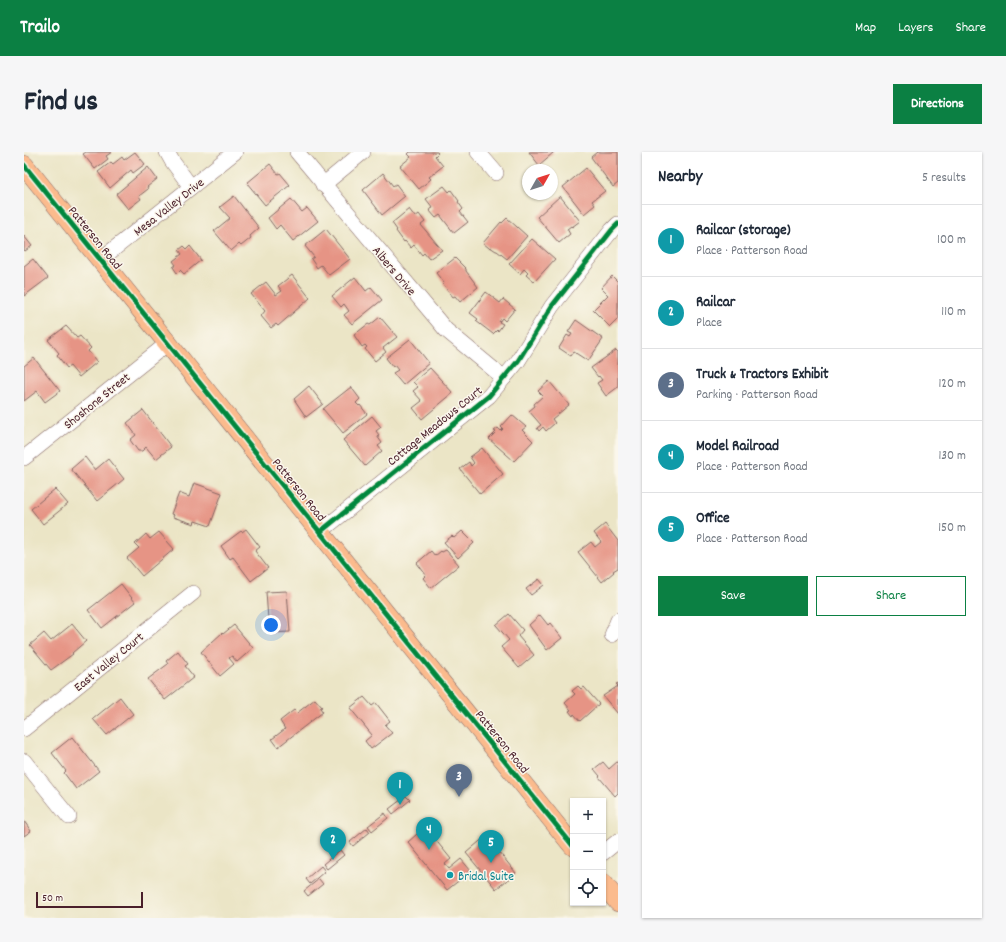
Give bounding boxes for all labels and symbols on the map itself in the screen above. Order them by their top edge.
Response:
north arrow [522,164,558,200]
street label: Mesa Valley Drive [130,174,209,242]
street label: Patterson Road [63,203,126,274]
street label: Albers Drive [367,243,420,301]
street label: Shoshone Street [60,369,135,435]
street label: Cottage Meadows Court [384,382,488,471]
street label: Patterson Road [267,455,330,526]
your location [261,615,281,635]
street label: East Valley Court [70,629,149,697]
street label: Patterson Road [470,707,533,778]
pin: 3 [446,764,472,797]
pin: 1 [387,772,413,805]
pin: 4 [416,817,442,850]
pin: 2 [320,827,346,860]
pin: 5 [478,830,504,863]
place label: Bridal Suite [458,868,514,887]
marker: Bridal Suite [445,870,455,880]
scale bar [36,890,143,909]

